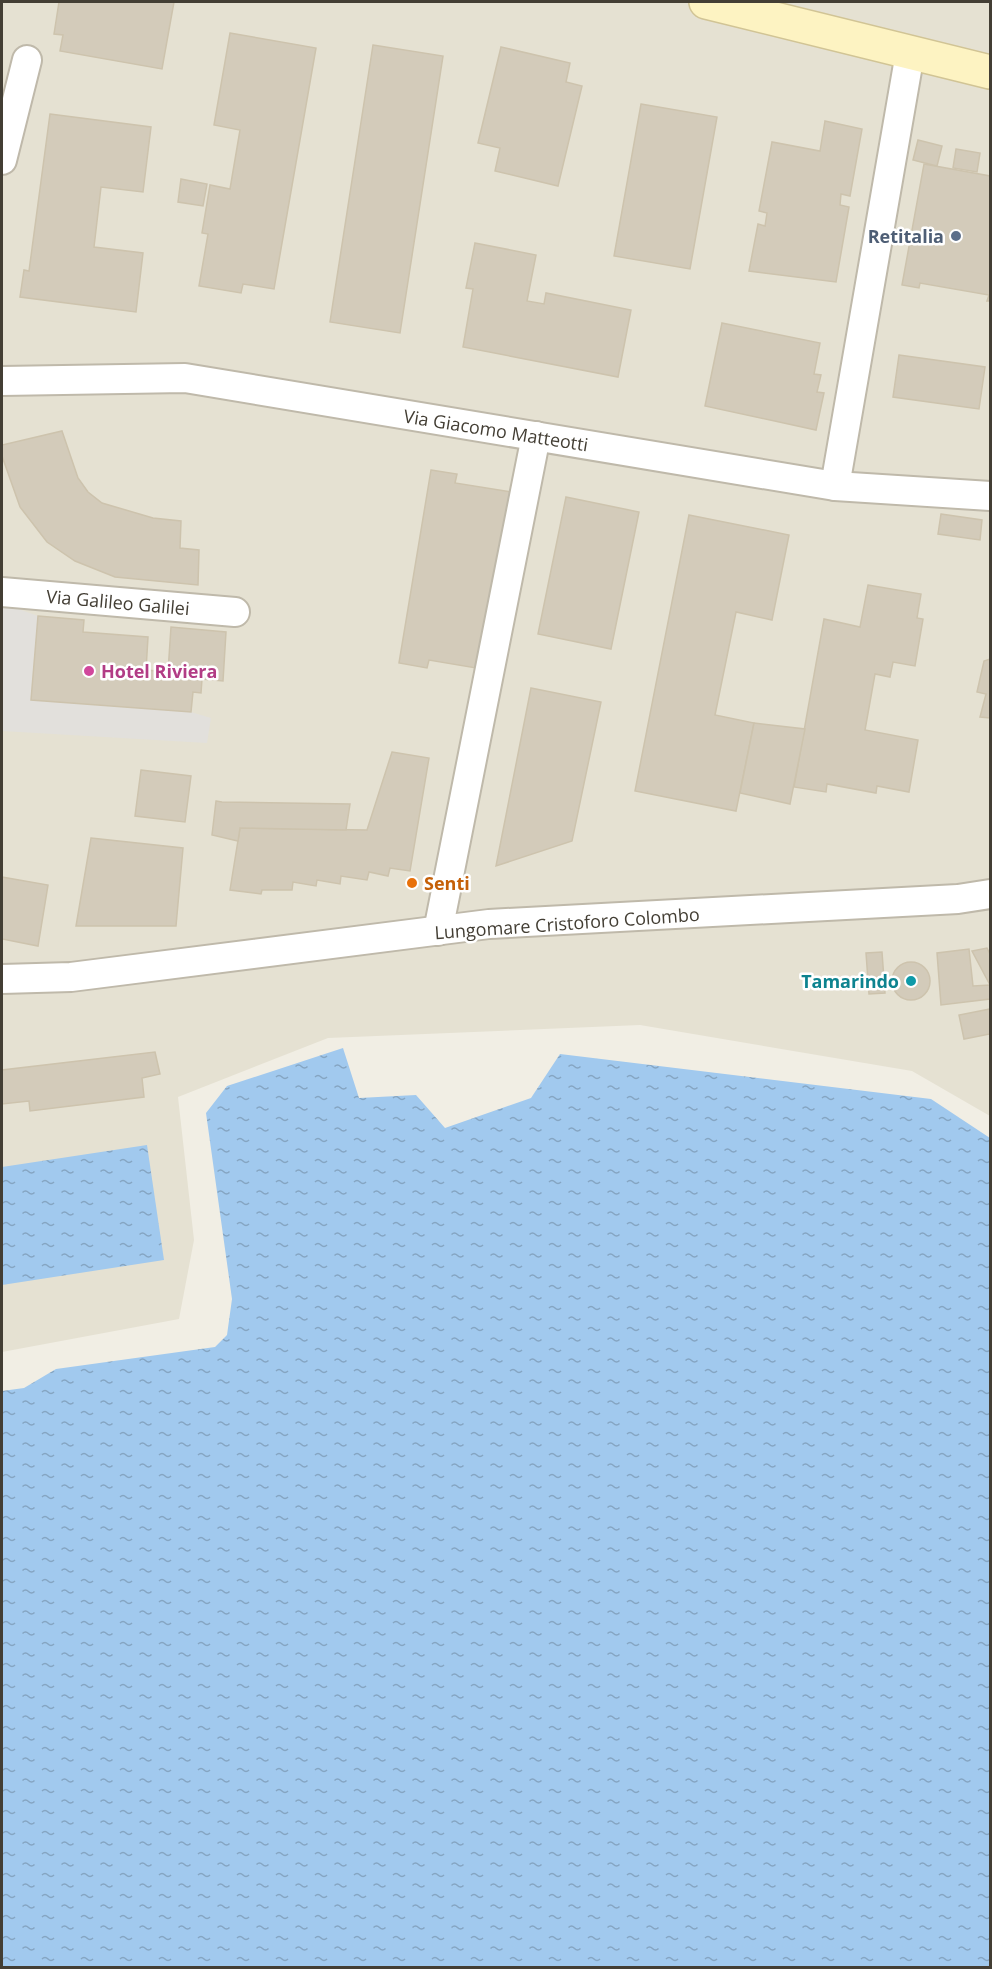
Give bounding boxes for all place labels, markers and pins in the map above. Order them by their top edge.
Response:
place label: Retitalia [868,224,944,248]
marker: Retitalia [949,229,963,243]
place label: Hotel Riviera [101,659,217,683]
marker: Hotel Riviera [82,664,96,678]
place label: Senti [424,871,470,895]
marker: Senti [405,876,419,890]
place label: Tamarindo [801,969,899,993]
marker: Tamarindo [904,974,918,988]

